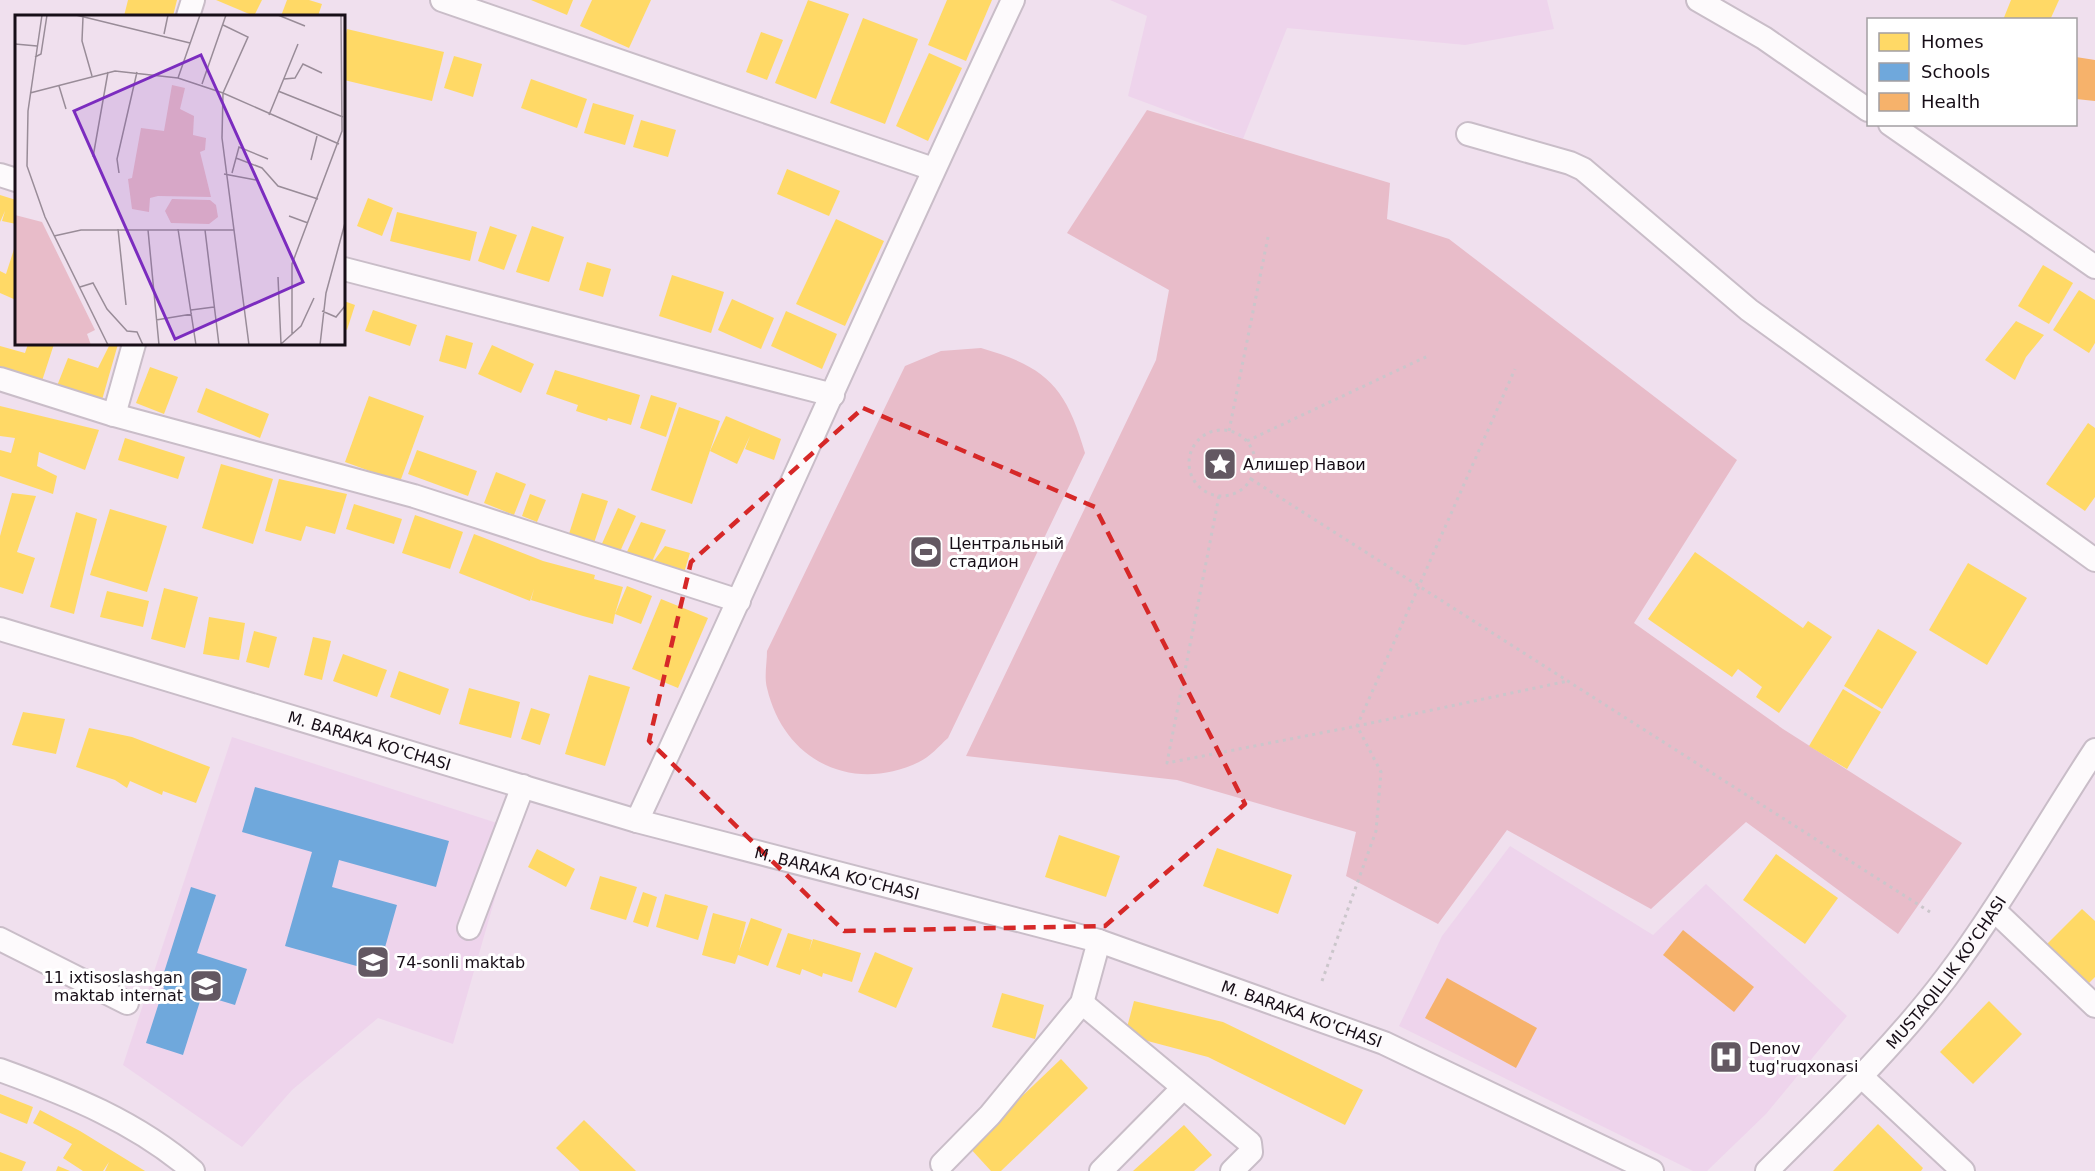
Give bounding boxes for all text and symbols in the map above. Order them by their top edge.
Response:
inset map [15,15,345,345]
legend [1867,18,2077,126]
text: Homes [1921,31,1984,52]
text: Schools [1921,61,1990,82]
text: Health [1921,91,1980,112]
place icon: Алишер Навои [1202,446,1238,482]
place label: Алишер Навои [1243,455,1366,474]
sports icon: Центральный стадион [908,534,944,570]
place label: Центральный стадион [949,534,1064,571]
street label: M. BARAKA KO'CHASI [286,707,453,774]
street label: M. BARAKA KO'CHASI [753,842,921,903]
street label: MUSTAQILLIK KO‘CHASI [1882,892,2010,1052]
school or university icon: 74-sonli maktab [355,944,391,980]
place label: 74-sonli maktab [396,953,525,972]
place label: 11 ixtisoslashgan maktab internat [44,968,183,1005]
school or university icon: 11 ixtisoslashgan maktab internat [188,968,224,1004]
street label: M. BARAKA KO'CHASI [1219,976,1385,1051]
hospital icon: Denov tug'ruqxonasi [1708,1039,1744,1075]
place label: Denov tug'ruqxonasi [1749,1039,1858,1076]

